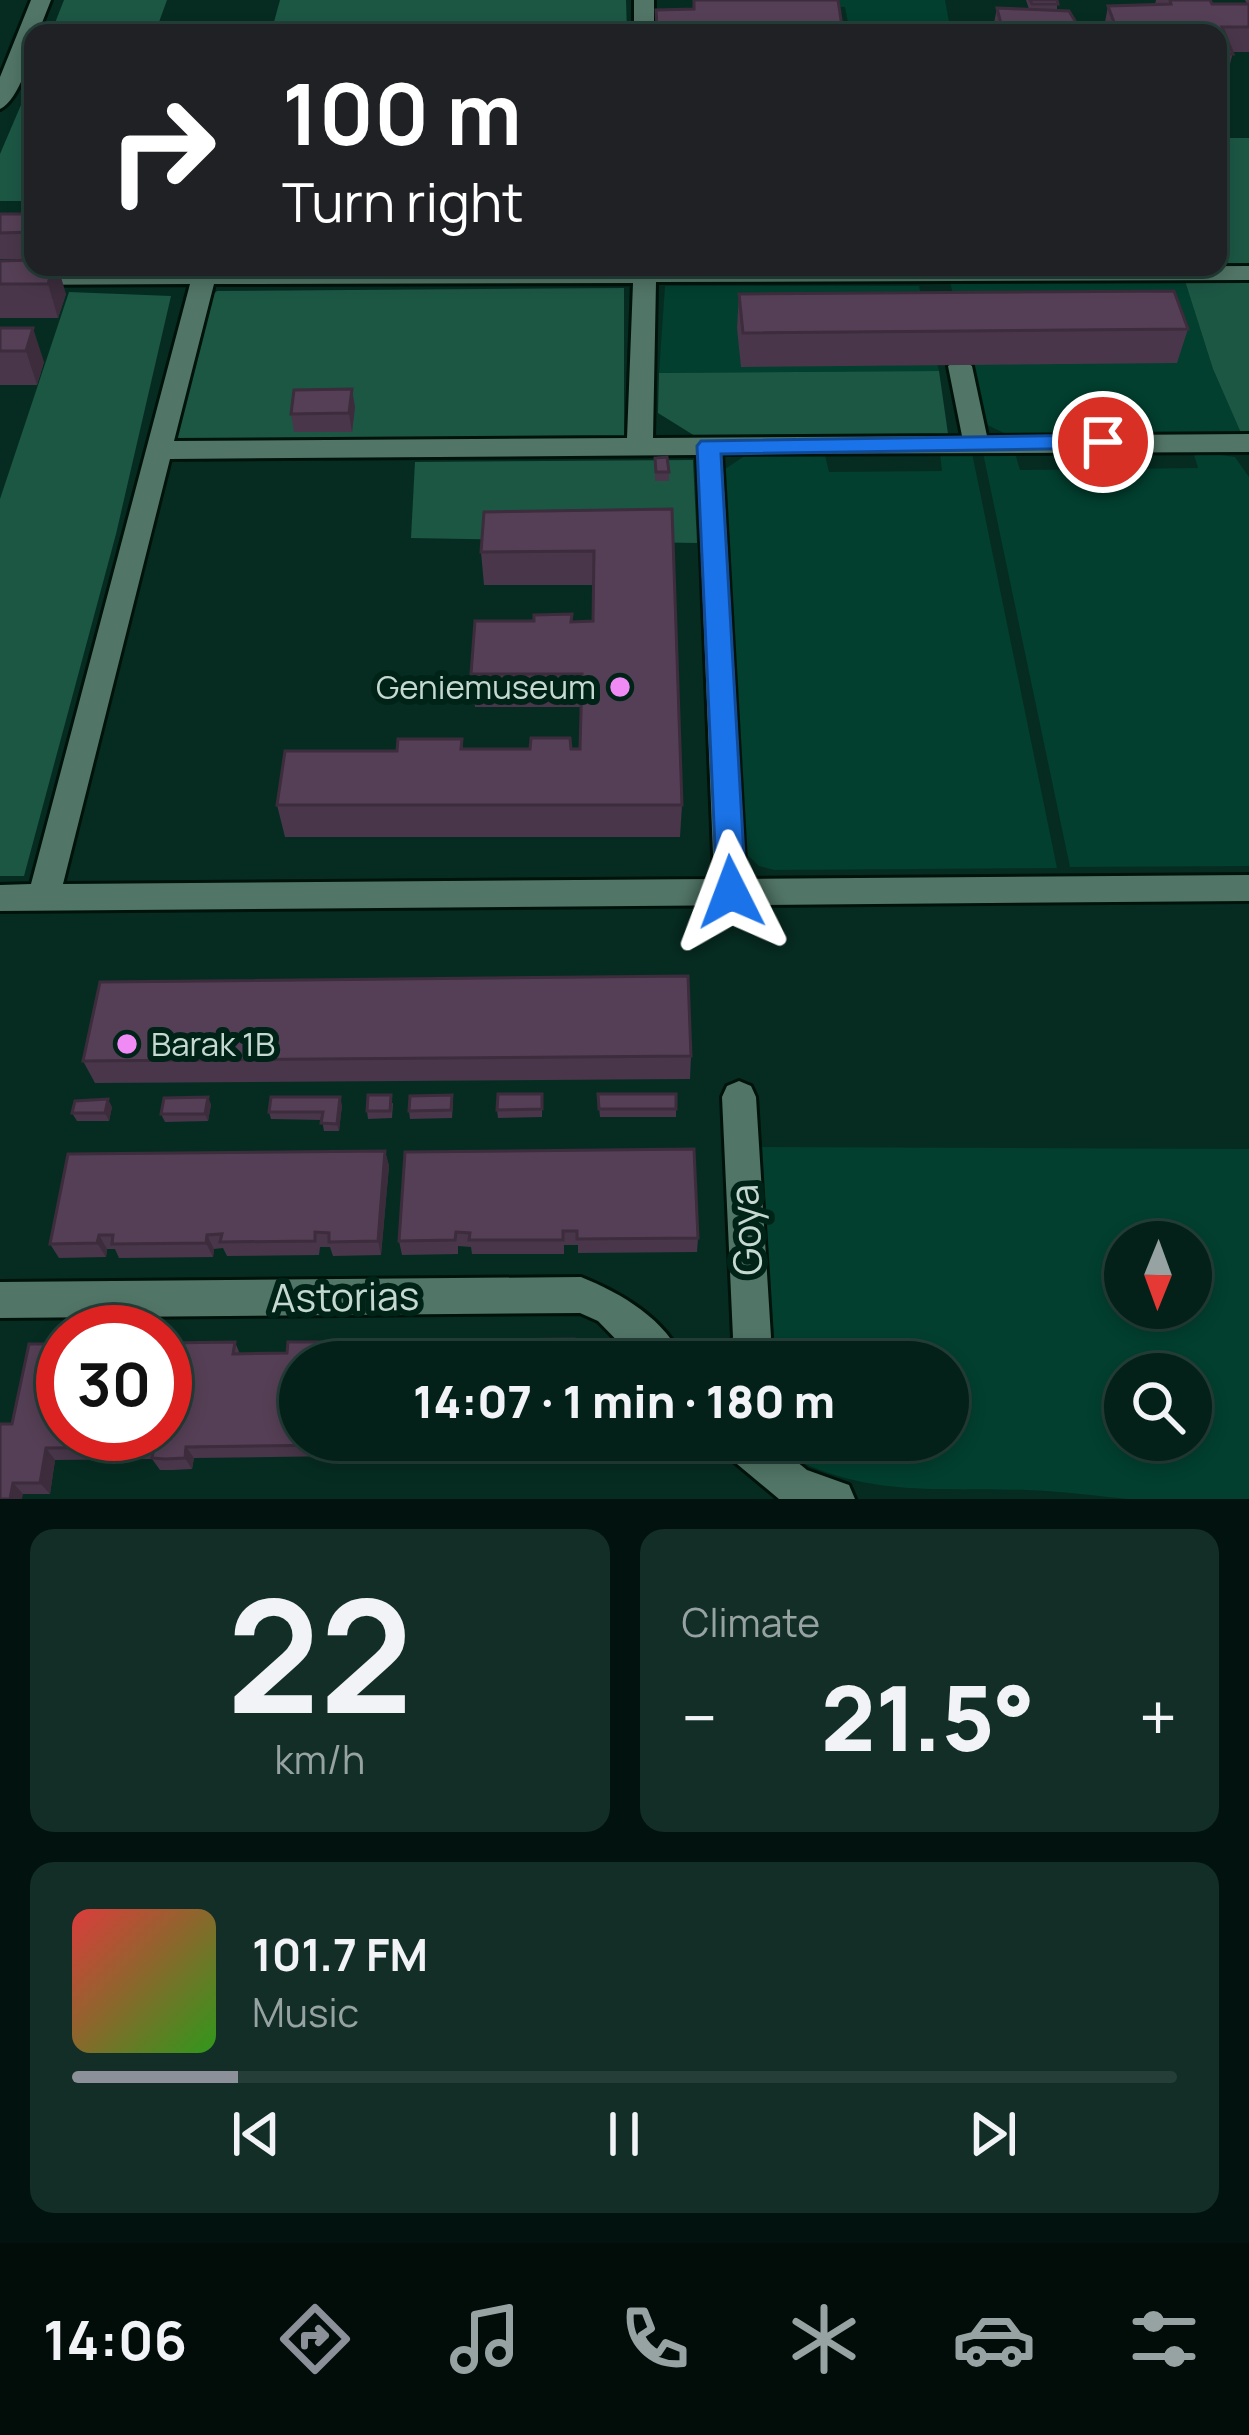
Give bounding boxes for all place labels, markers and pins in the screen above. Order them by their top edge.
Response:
pin [1052,391,1154,493]
place label: Geniemuseum [376,664,596,709]
marker: Geniemuseum [607,674,633,700]
place label: Barak 1B [151,1021,275,1066]
marker: Barak 1B [114,1031,140,1057]

